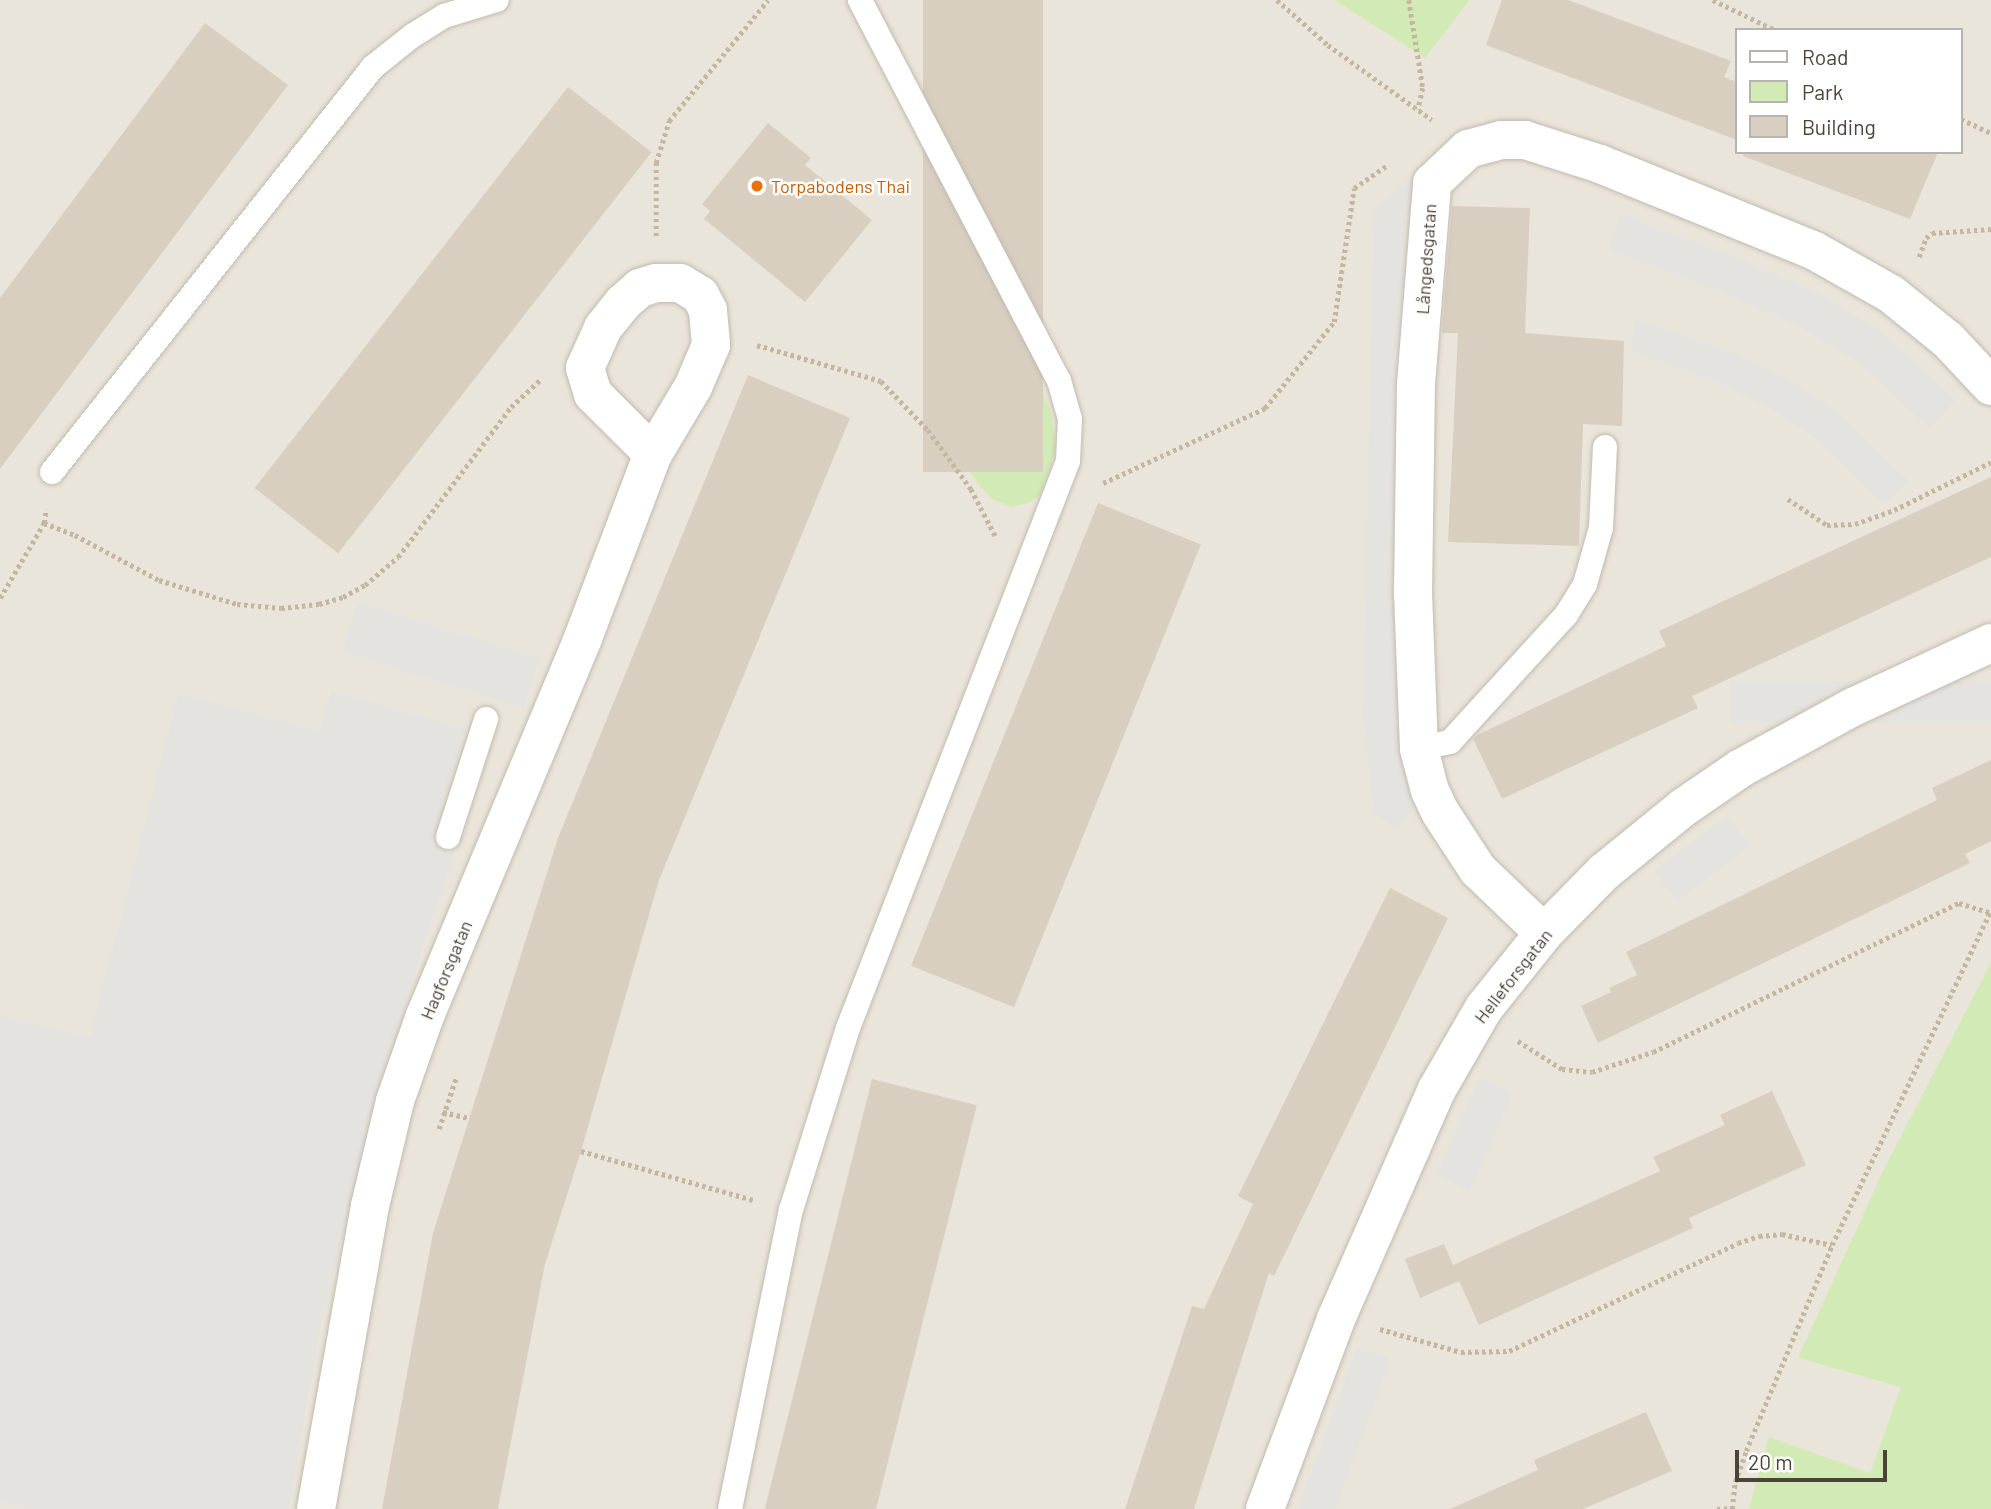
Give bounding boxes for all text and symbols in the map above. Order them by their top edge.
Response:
legend [1736,28,1963,154]
text: Road [1802,44,1848,69]
text: Park [1802,79,1843,104]
text: Building [1802,114,1876,139]
place label: Torpabodens Thai [771,175,910,197]
marker: Torpabodens Thai [749,178,765,194]
street label: Långedsgatan [1411,203,1441,315]
street label: Hagforsgatan [415,917,477,1023]
street label: Helleforsgatan [1469,924,1557,1028]
scale bar [1739,1436,1891,1480]
text: 20 m [1748,1449,1793,1474]

